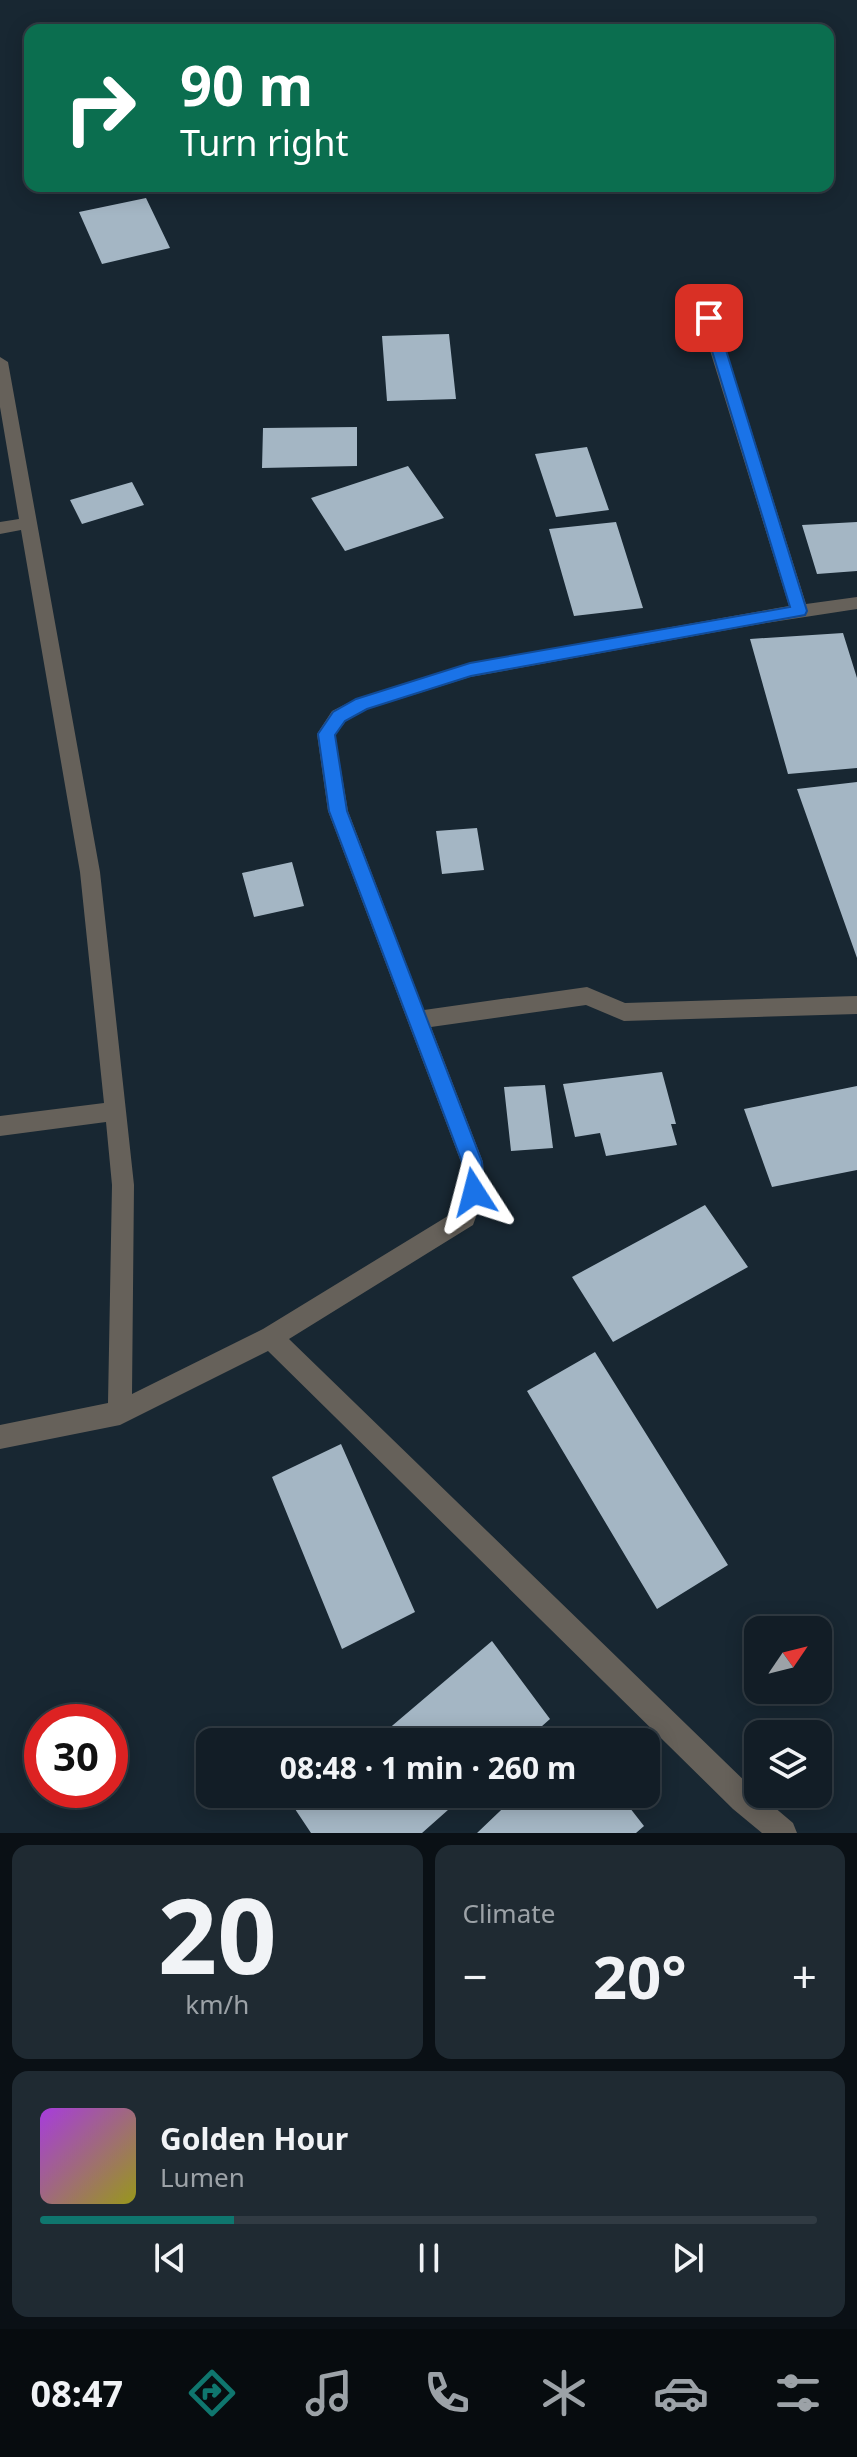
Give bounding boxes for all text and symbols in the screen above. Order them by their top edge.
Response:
text: 90 m [180,46,313,122]
icon: right [48,56,152,160]
text: Turn right [180,118,348,167]
pin [675,284,743,352]
icon: arrive [687,296,731,340]
position arrow [432,1150,516,1234]
north arrow [744,1616,832,1704]
map controls [744,1616,832,1808]
speed limit sign: 30 [24,1704,128,1808]
button: layers [744,1720,832,1808]
text: 08:48 · 1 min · 260 m [280,1747,576,1788]
text: 20 [158,1863,277,2004]
text: Climate [463,1895,555,1931]
text: 20° [593,1935,687,2017]
text: − [463,1946,488,2006]
text: + [792,1946,817,2006]
text: km/h [185,1986,249,2022]
text: Golden Hour [160,2118,348,2159]
text: Lumen [160,2159,245,2195]
icon: previous [148,2236,192,2280]
icon: pause [407,2236,451,2280]
icon: next [666,2236,710,2280]
icon: directions [184,2365,240,2421]
icon: music [301,2365,357,2421]
icon: phone [419,2365,475,2421]
icon: climate [536,2365,592,2421]
icon: car [653,2365,709,2421]
icon: filters [770,2365,826,2421]
text: 08:47 [31,2369,123,2418]

